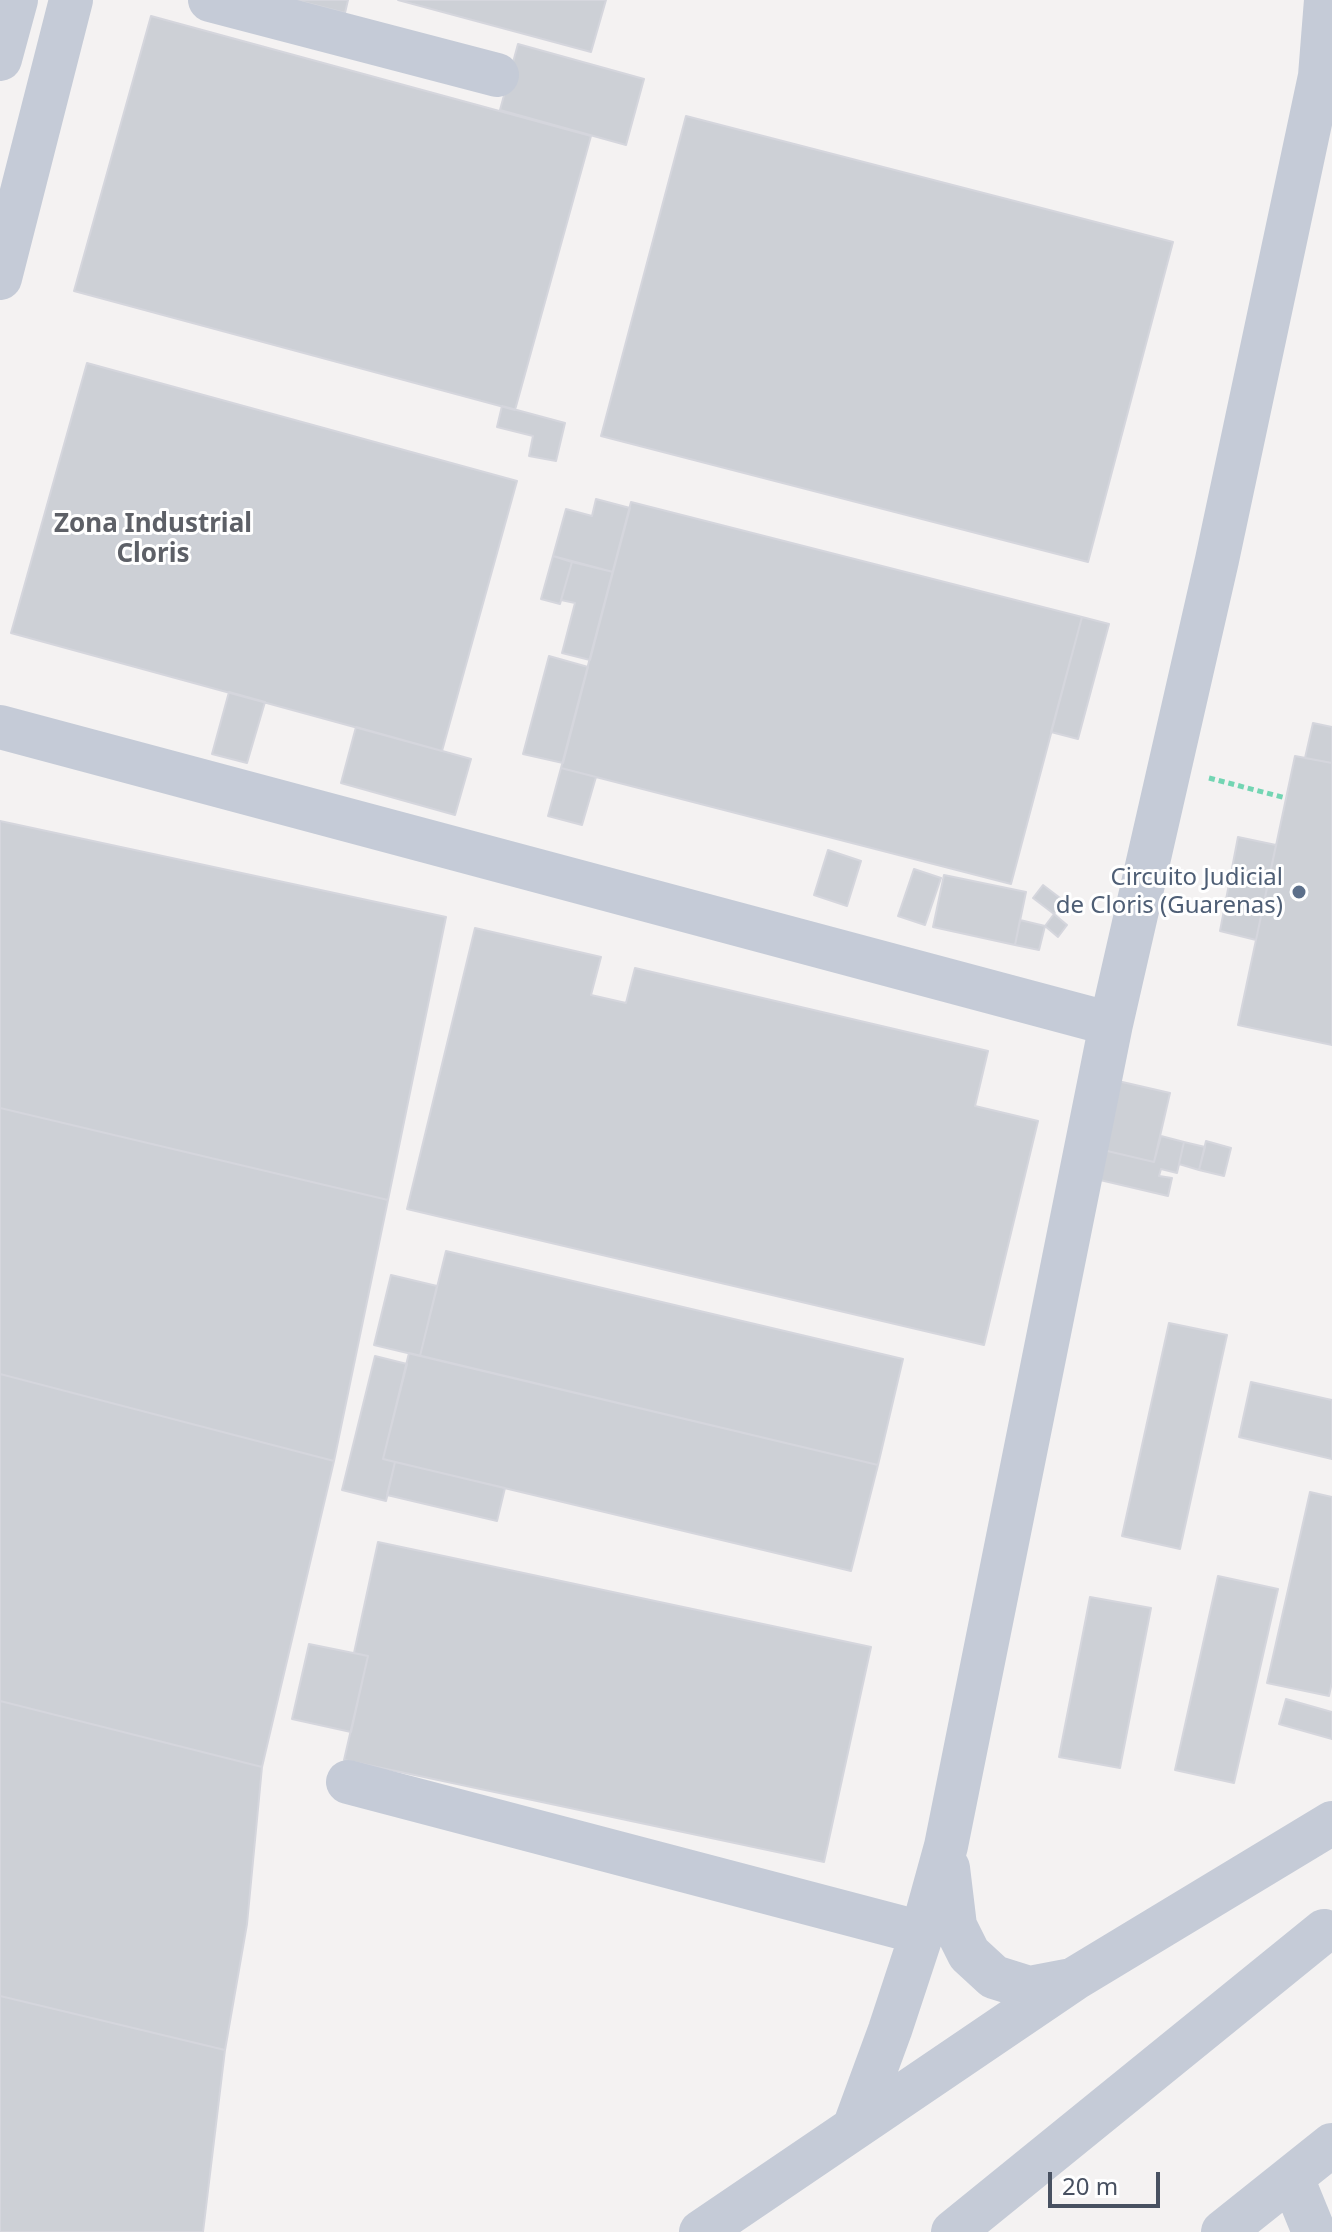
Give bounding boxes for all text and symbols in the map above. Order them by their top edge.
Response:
district label: Zona Industrial Cloris [54,509,252,570]
place label: Circuito Judicial de Cloris (Guarenas) [1056,864,1283,920]
marker: Circuito Judicial de Cloris (Guarenas) [1290,883,1308,901]
scale bar [1052,2156,1164,2206]
text: 20 m [1062,2169,1118,2202]

